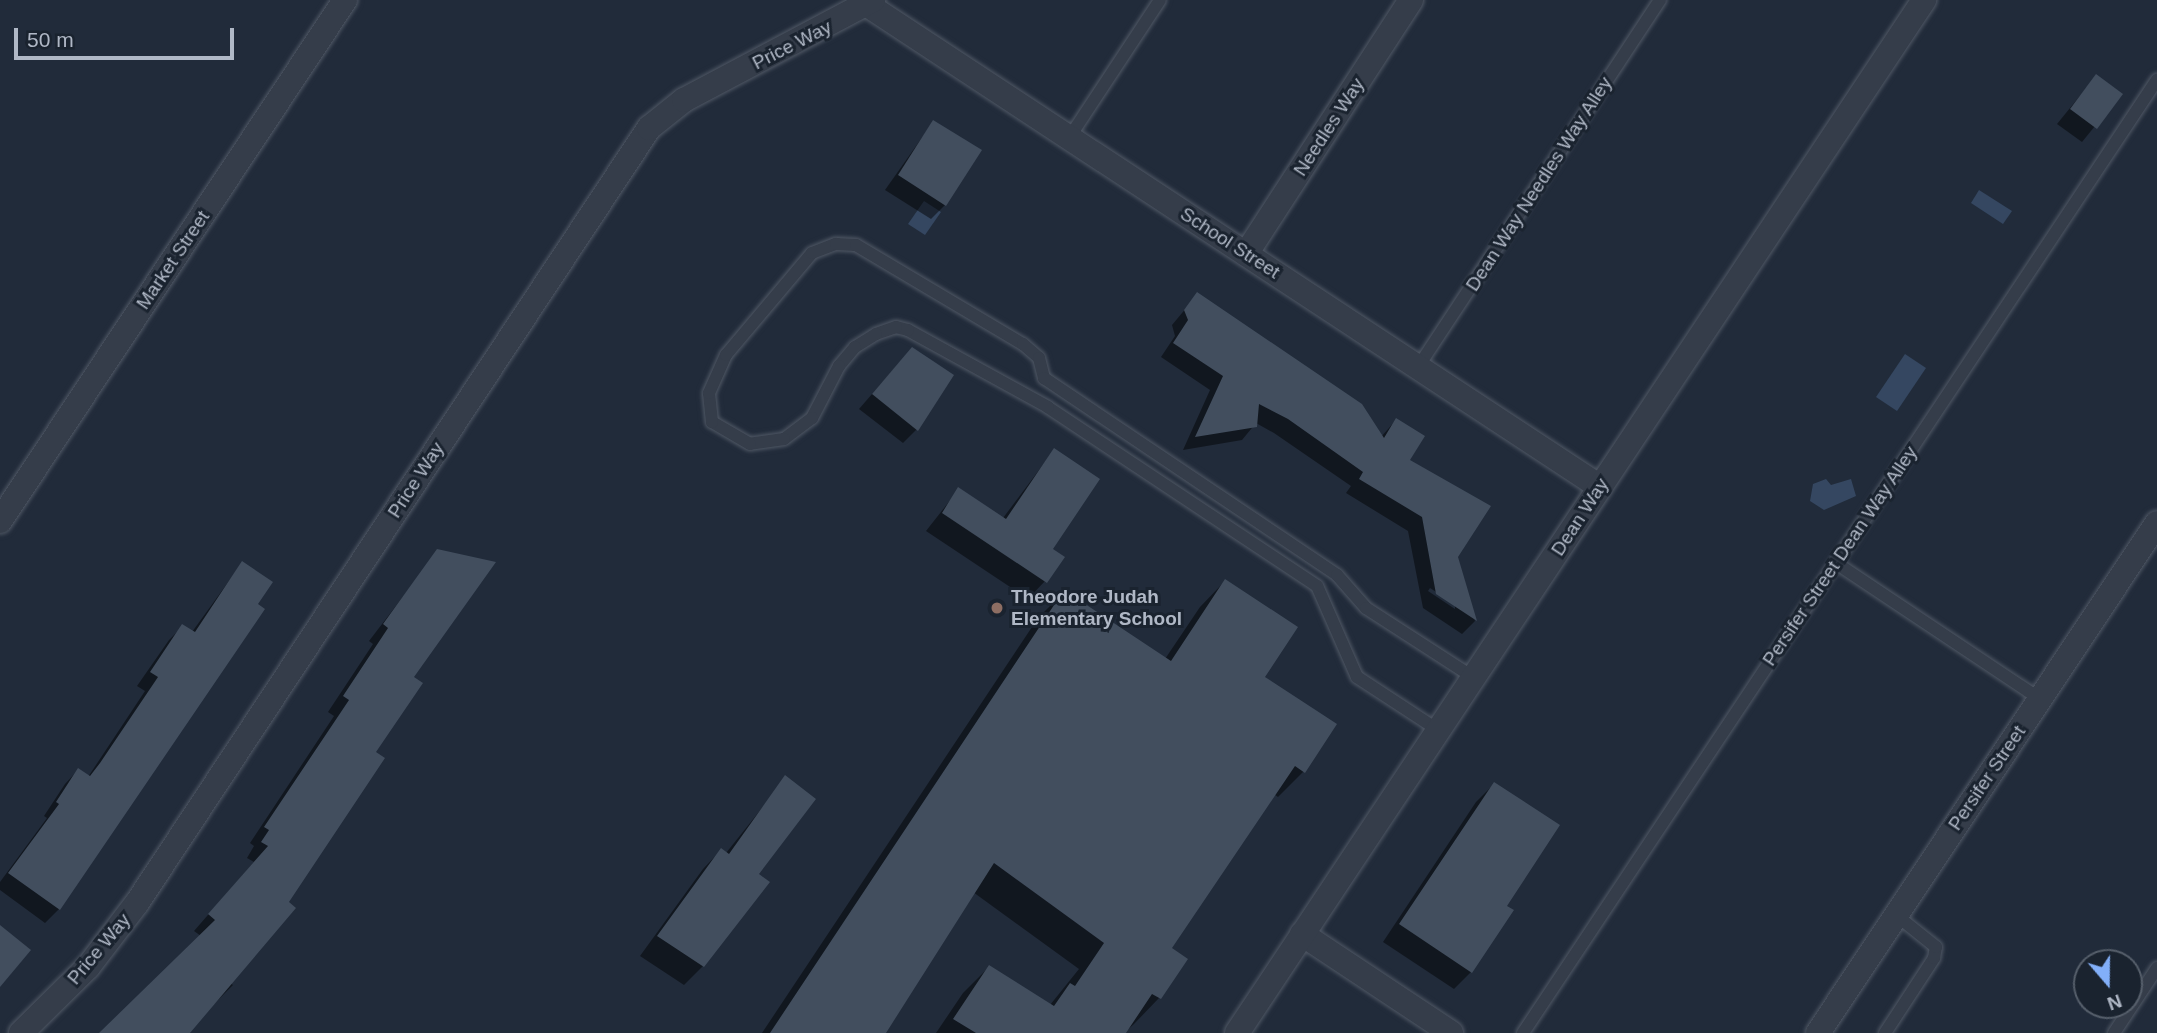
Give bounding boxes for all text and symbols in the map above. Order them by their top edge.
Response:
scale bar [18,14,238,58]
street label: Price Way [749,15,835,75]
text: 50 m [27,28,74,51]
street label: Dean Way Needles Way Alley [1461,72,1617,296]
street label: Needles Way [1289,74,1369,180]
street label: School Street [1176,202,1284,284]
street label: Market Street [132,206,214,314]
street label: Price Way [383,438,449,522]
street label: Persifer Street Dean Way Alley [1758,441,1922,671]
street label: Dean Way [1546,474,1614,560]
place label: Theodore Judah Elementary School [1011,586,1182,630]
marker: Theodore Judah Elementary School [989,600,1005,616]
street label: Persifer Street [1944,721,2030,835]
street label: Price Way [63,909,135,989]
north arrow [2073,949,2143,1019]
text: N [2105,990,2125,1015]

